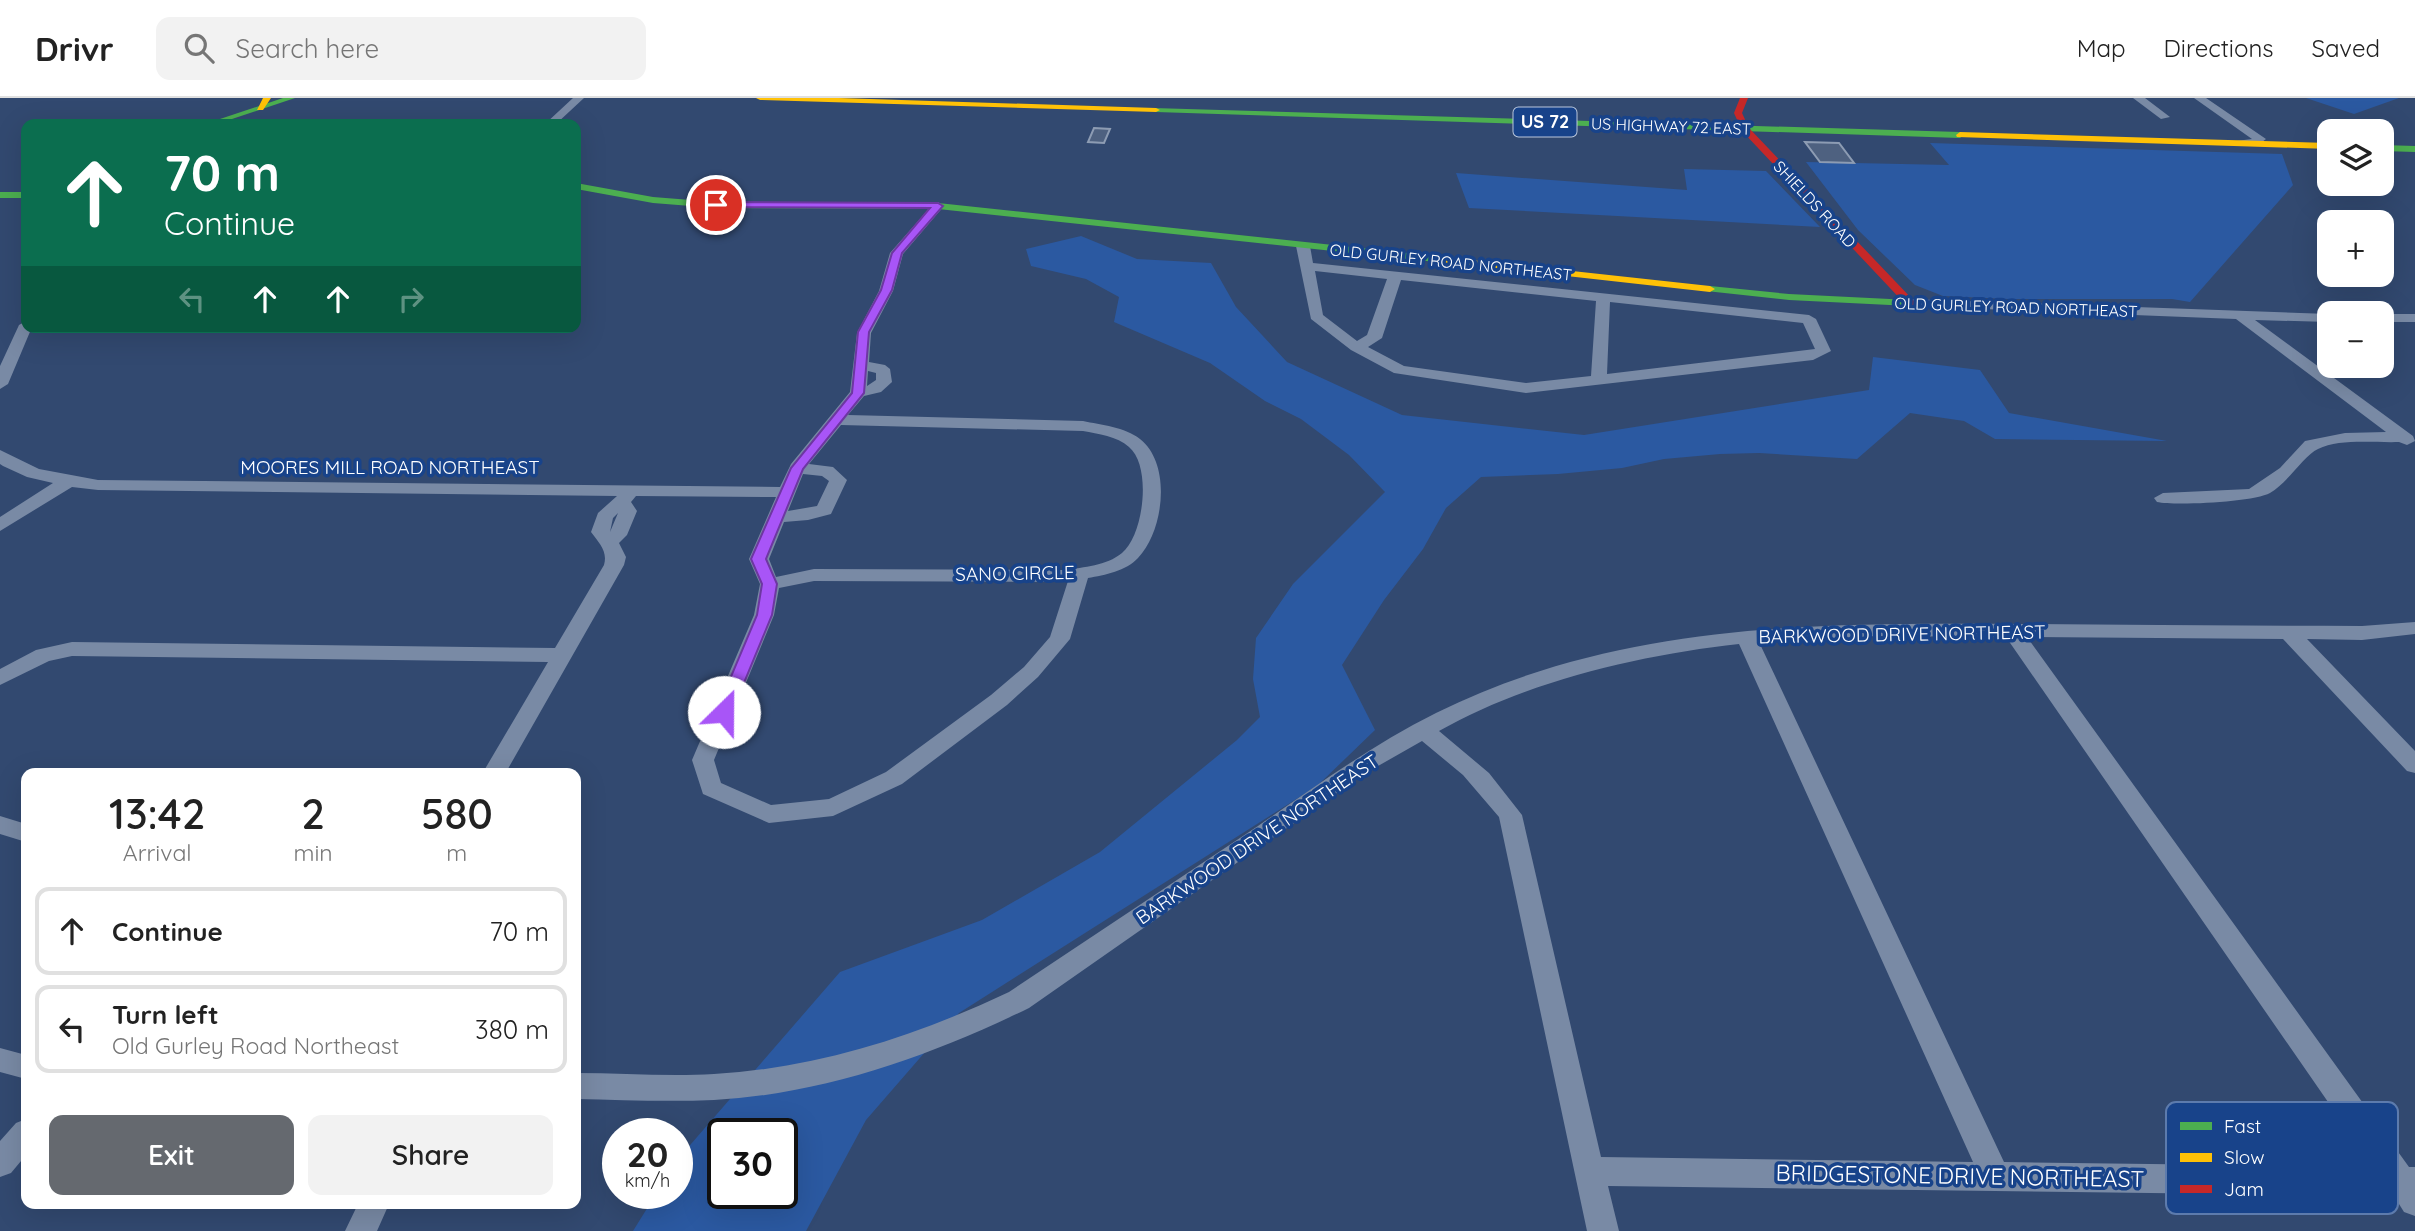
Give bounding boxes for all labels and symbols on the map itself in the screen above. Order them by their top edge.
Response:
road number: US 72 [1514,107,1576,136]
street label: US HIGHWAY 72 EAST [1591,113,1752,139]
street label: SHIELDS ROAD [1770,156,1860,252]
pin [686,175,746,235]
street label: OLD GURLEY ROAD NORTHEAST [1329,239,1573,285]
street label: OLD GURLEY ROAD NORTHEAST [1894,293,2138,321]
street label: MOORES MILL ROAD NORTHEAST [240,455,540,479]
street label: SANO CIRCLE [955,560,1075,586]
street label: BARKWOOD DRIVE NORTHEAST [1758,619,2046,649]
position arrow [687,675,761,749]
street label: BARKWOOD DRIVE NORTHEAST [1131,749,1383,929]
legend [2166,1102,2398,1214]
text: Fast [2224,1114,2261,1138]
speed limit sign: 30 [707,1118,798,1209]
text: Slow [2224,1145,2265,1169]
street label: BRIDGESTONE DRIVE NORTHEAST [1775,1158,2145,1193]
text: Jam [2224,1177,2264,1201]

